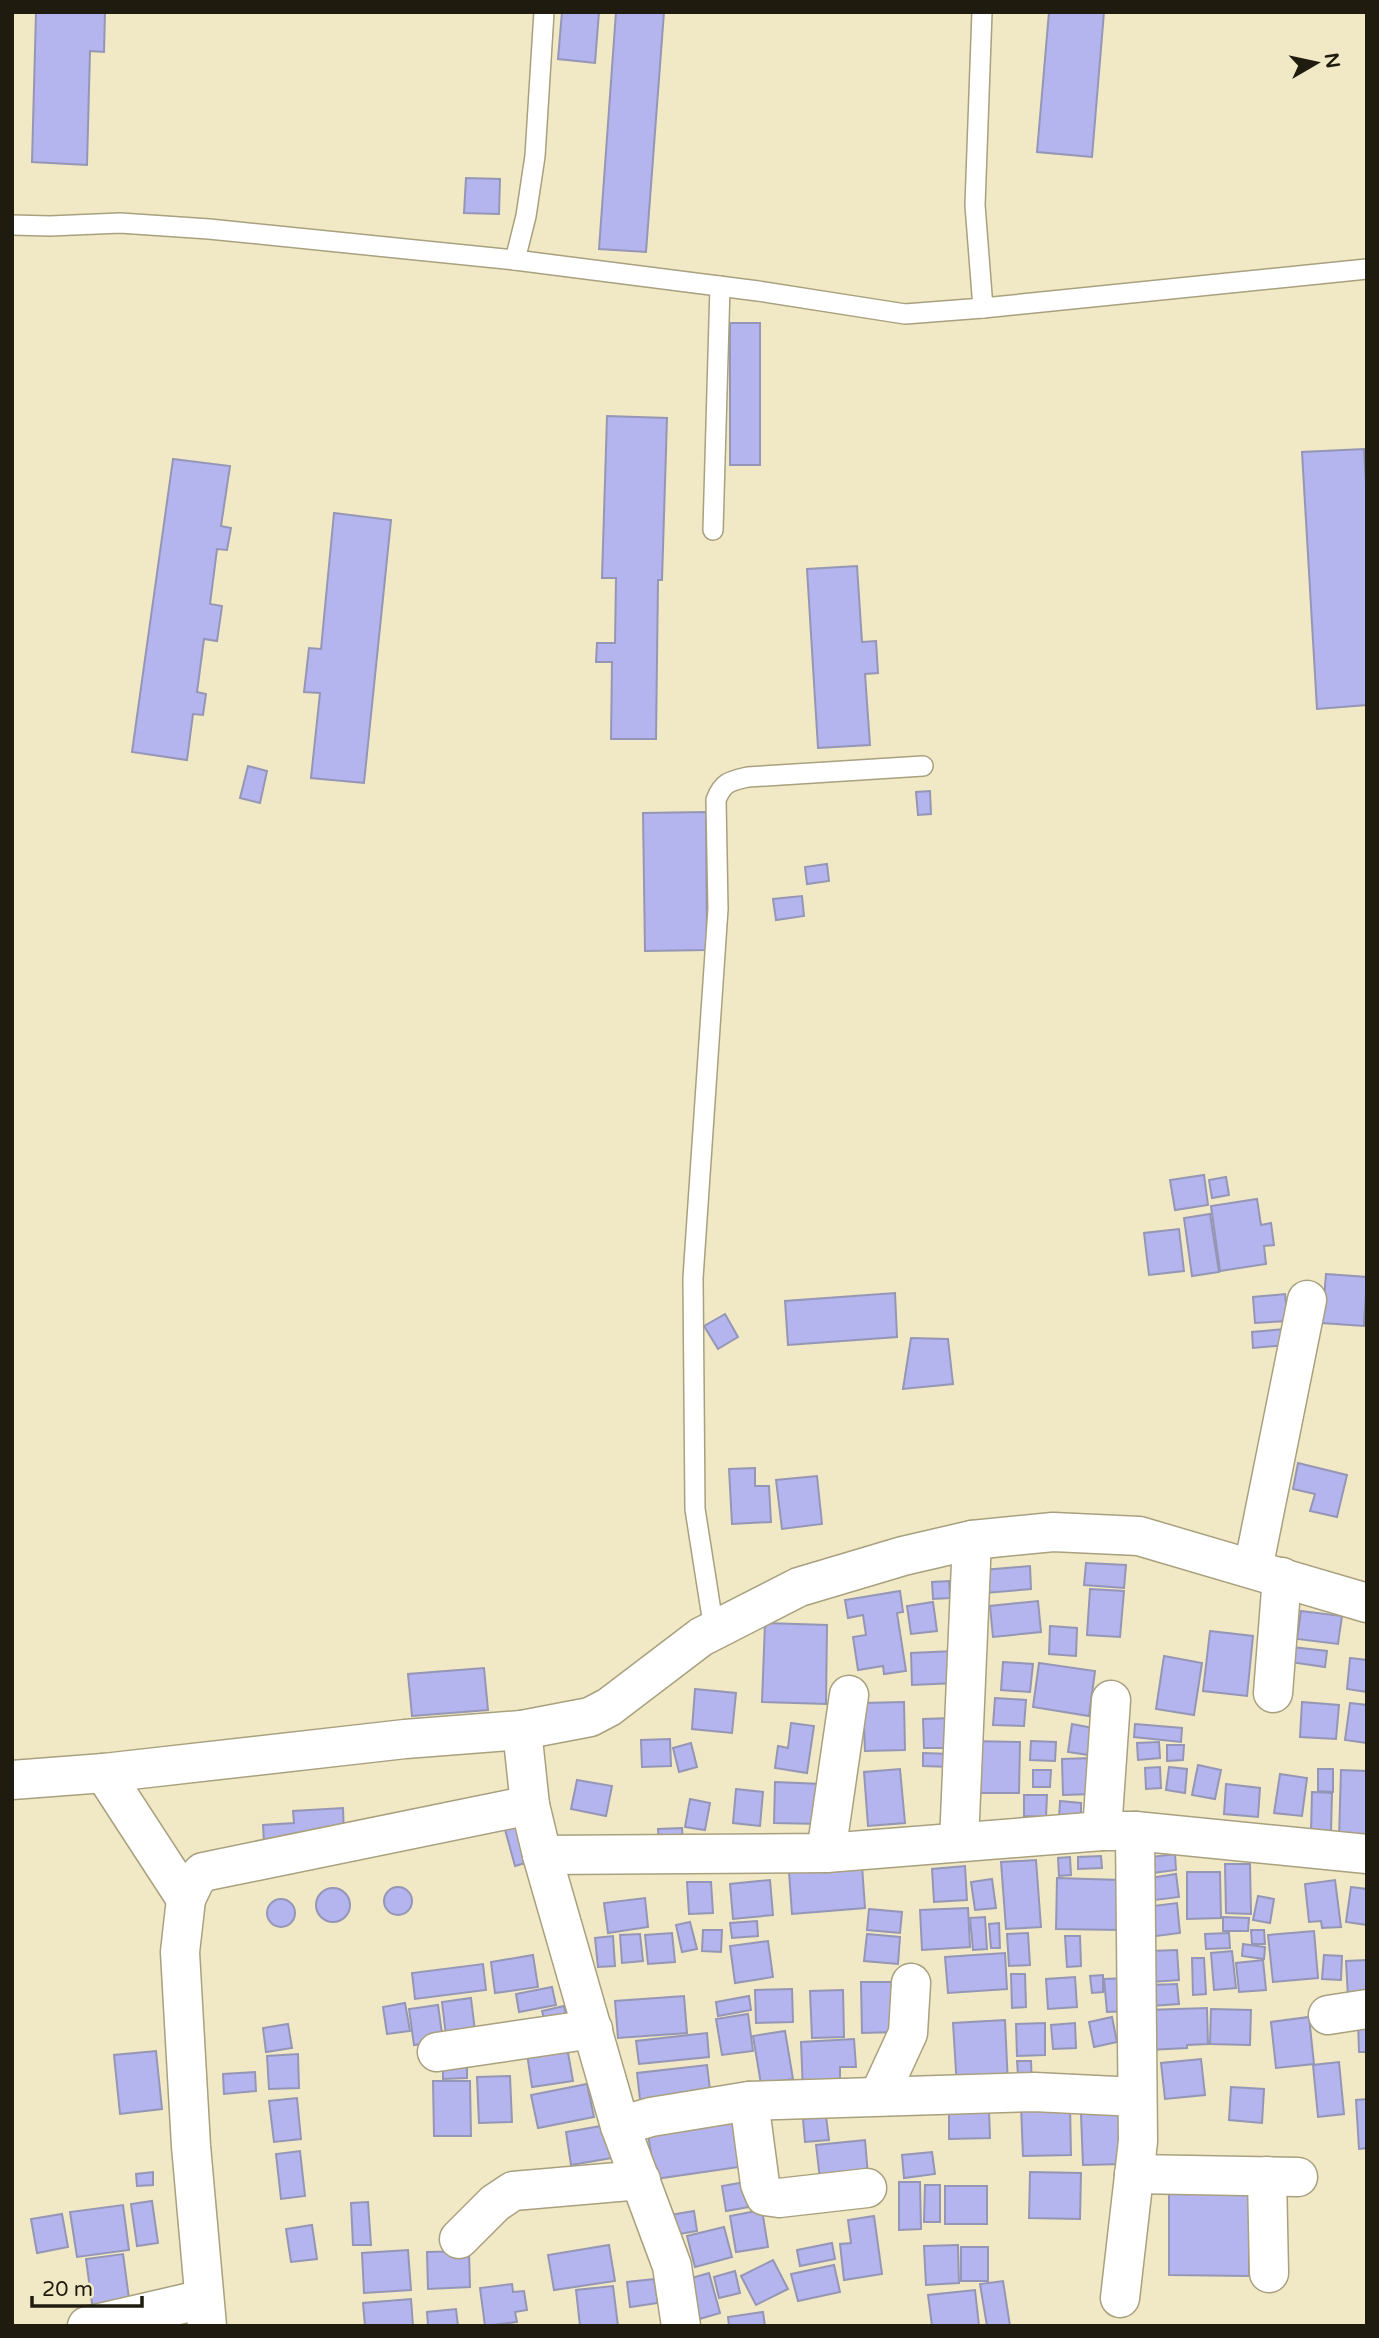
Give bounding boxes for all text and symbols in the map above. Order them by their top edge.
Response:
north arrow [1281,28,1351,98]
text: N [1320,51,1344,70]
scale bar [32,2264,142,2308]
text: 20 m [42,2277,93,2302]

